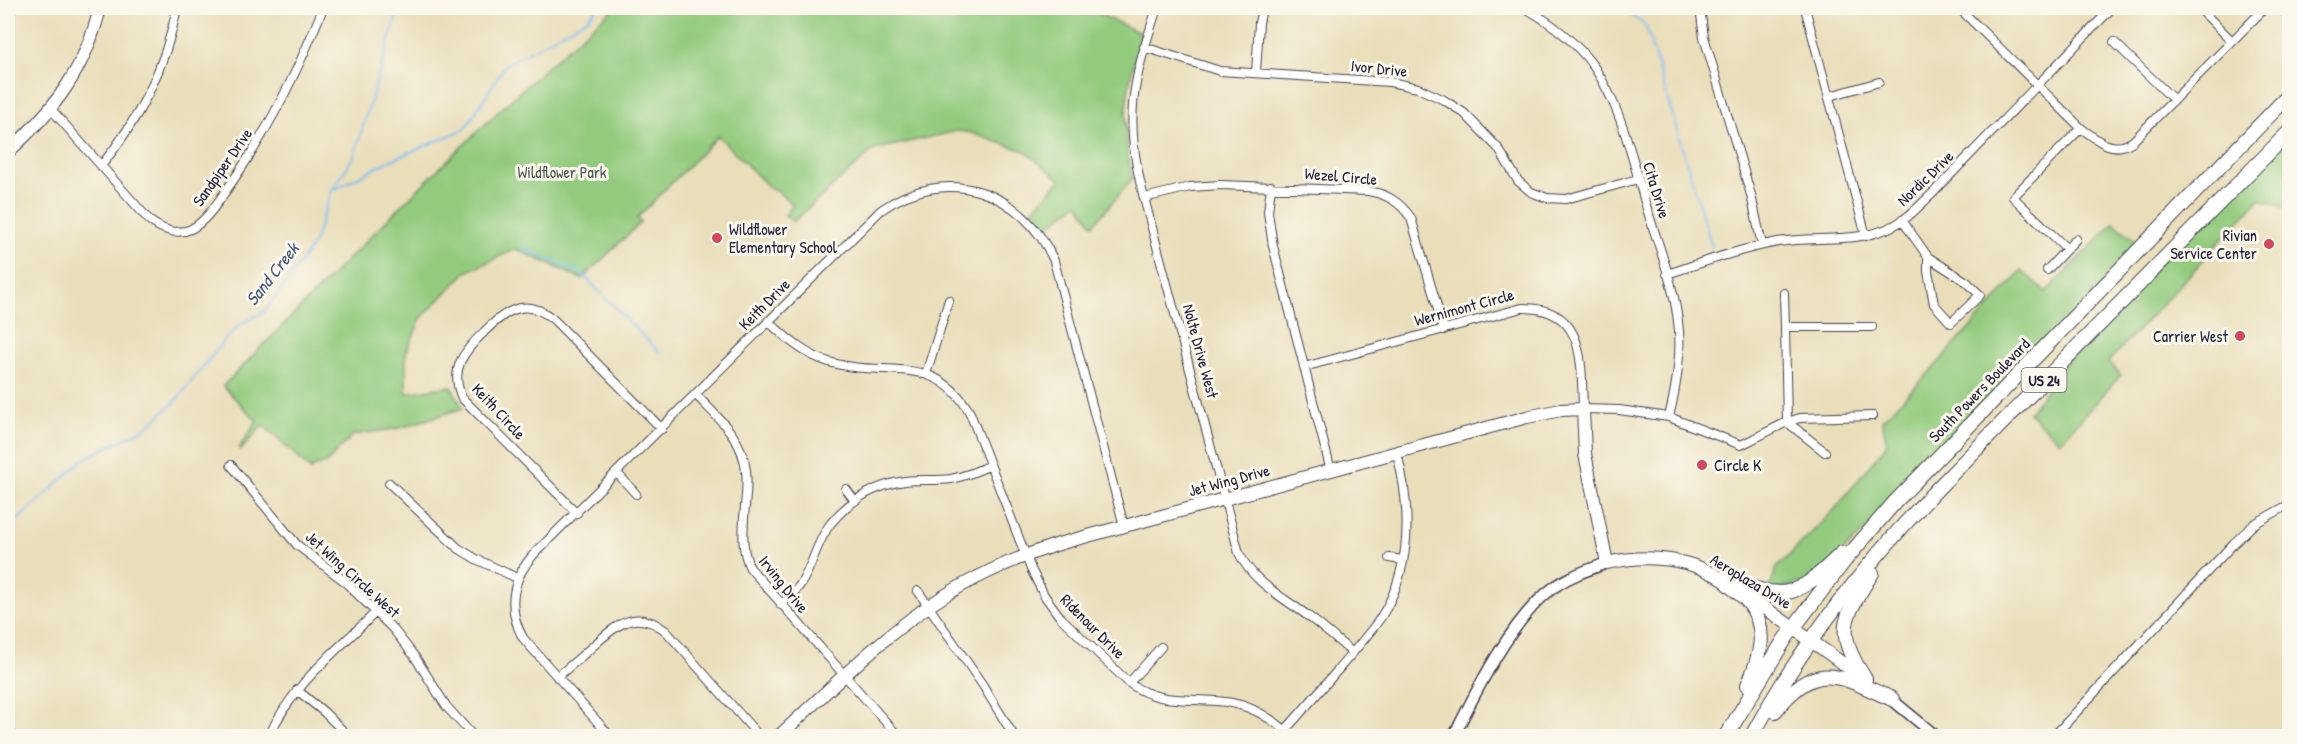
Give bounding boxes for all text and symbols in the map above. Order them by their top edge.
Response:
street label: Ivor Drive [1350,54,1409,82]
street label: Sandpiper Drive [187,123,257,210]
street label: Nordic Drive [1892,145,1959,211]
street label: Cita Drive [1638,159,1676,222]
park label: Wildflower Park [518,161,607,183]
street label: Wezel Circle [1304,162,1379,190]
place label: Wildflower Elementary School [729,218,838,258]
place label: Rivian Service Center [2170,224,2257,264]
marker: Wildflower Elementary School [710,231,724,245]
water label: Sand Creek [240,236,305,311]
marker: Rivian Service Center [2262,237,2276,251]
street label: Keith Drive [733,273,795,335]
street label: Wernimont Circle [1412,283,1517,331]
street label: Nolte Drive West [1178,302,1224,401]
place label: Carrier West [2153,325,2228,347]
marker: Carrier West [2233,329,2247,343]
street label: South Powers Boulevard [1924,333,2034,447]
road number: US 24 [2022,368,2066,392]
street label: Keith Circle [467,378,531,444]
place label: Circle K [1714,454,1762,476]
street label: Jet Wing Drive [1186,458,1273,501]
marker: Circle K [1695,458,1709,472]
street label: Jet Wing Circle West [301,526,405,623]
street label: Aeroplaza Drive [1706,548,1796,614]
street label: Irving Drive [754,551,814,618]
street label: Ridenour Drive [1056,589,1131,664]

